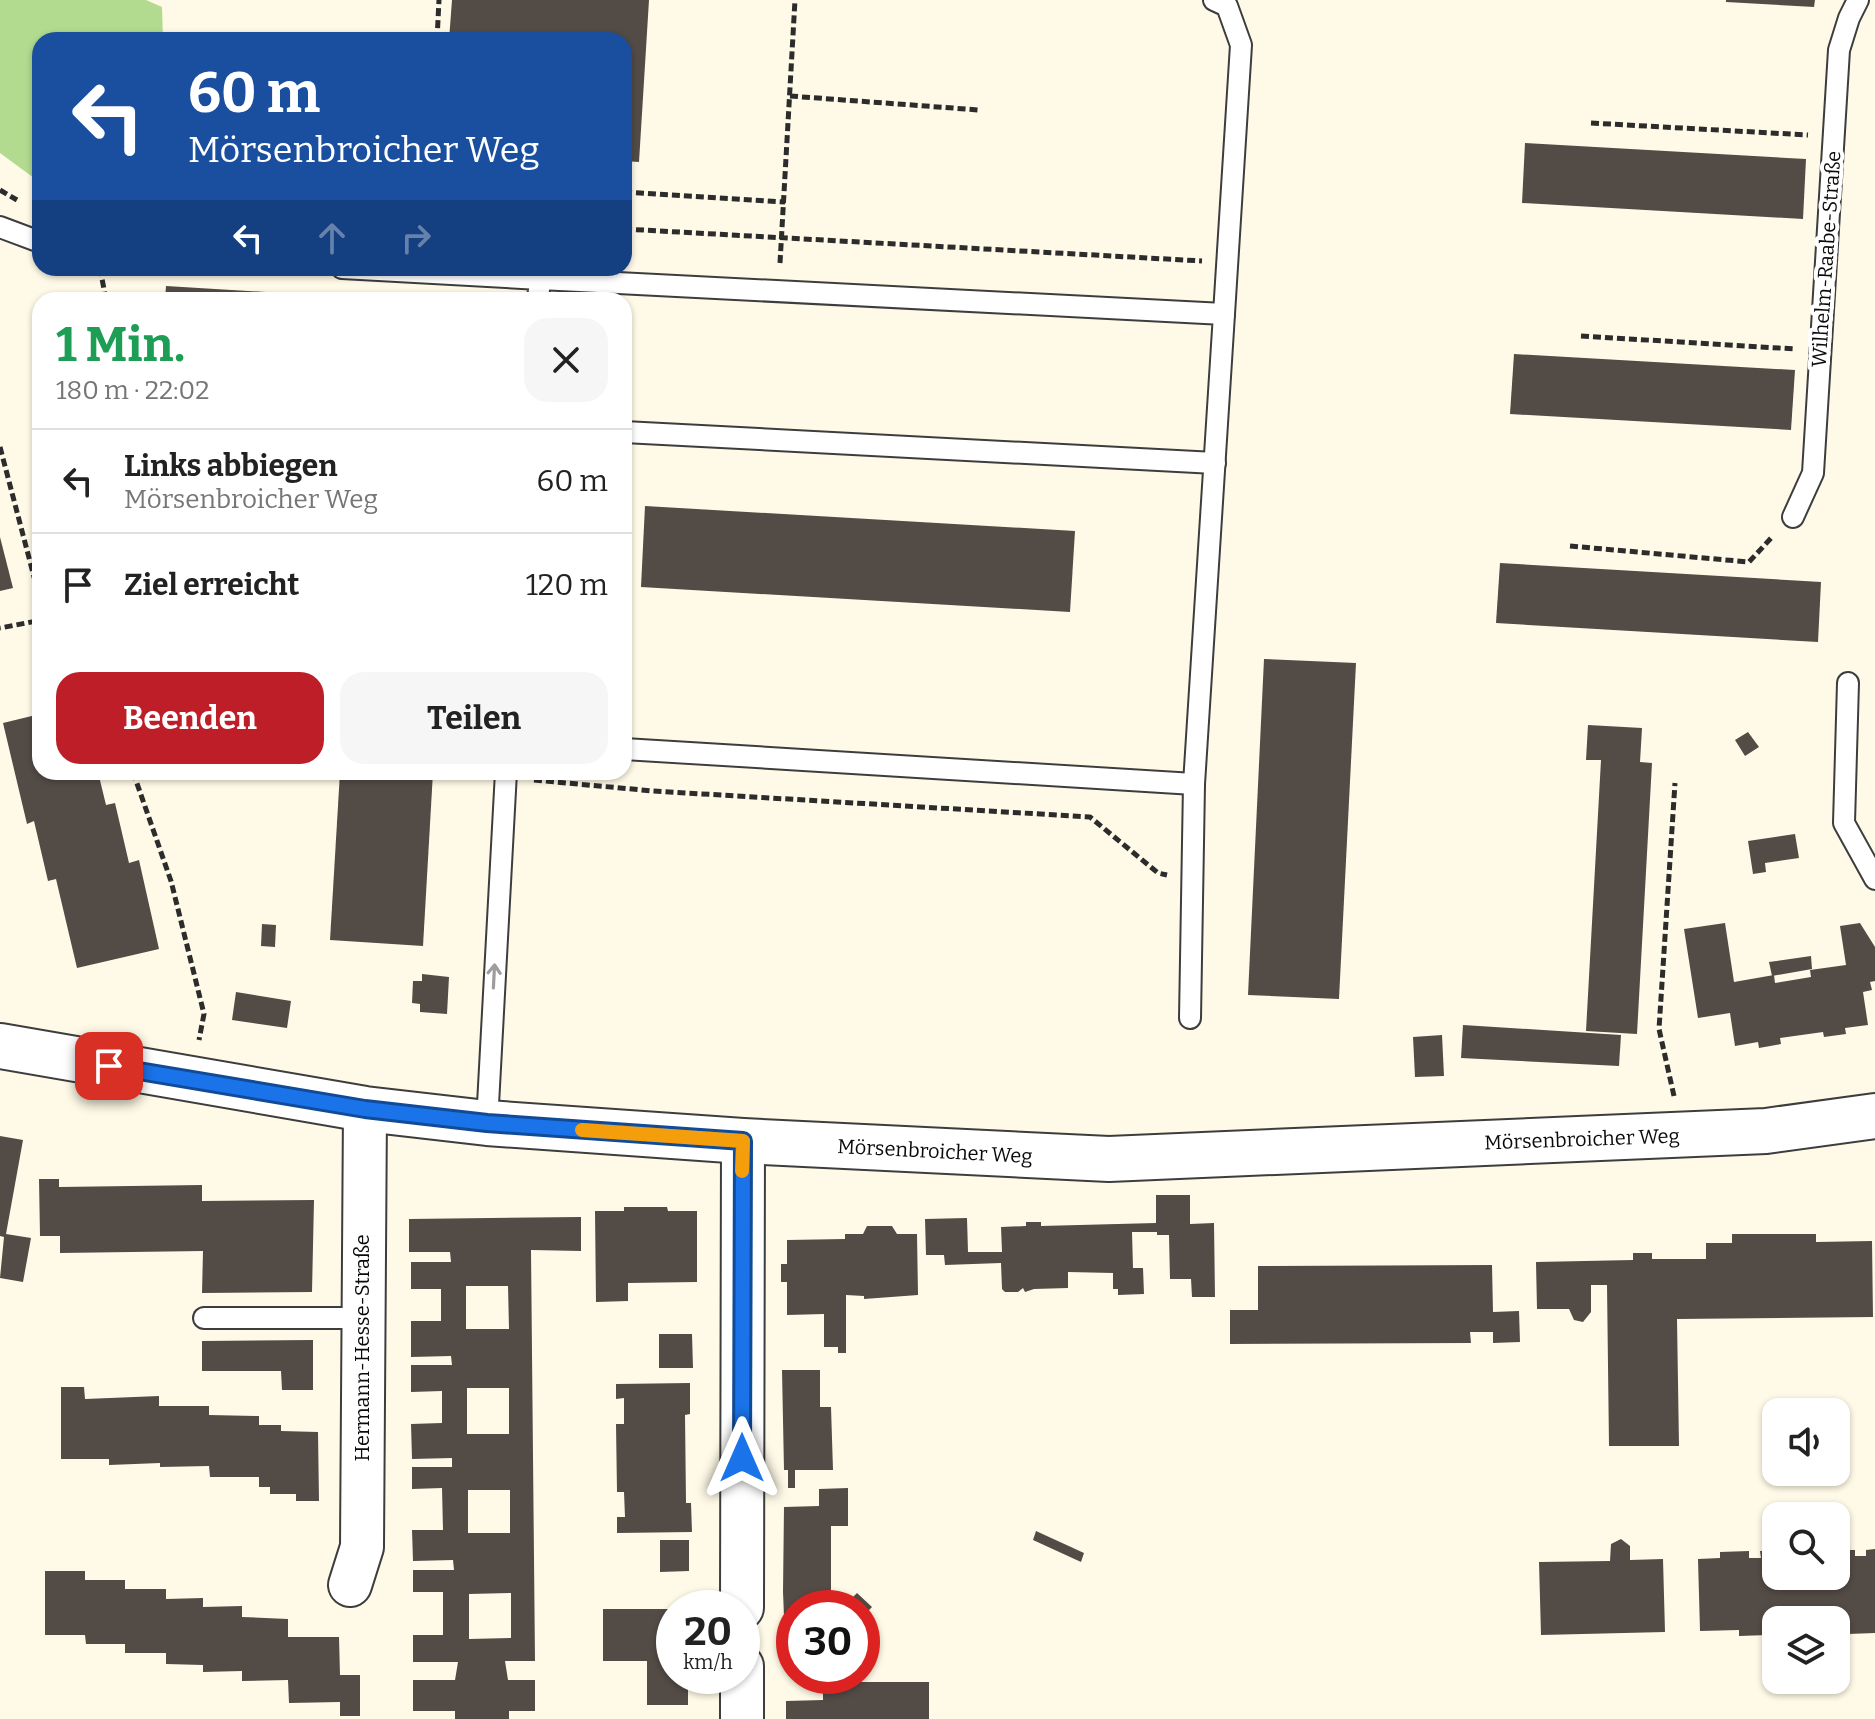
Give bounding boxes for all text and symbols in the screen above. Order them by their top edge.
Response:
text: 60 m [188,60,320,127]
icon: left [56,64,160,168]
text: Mörsenbroicher Weg [188,128,540,172]
street label: Wilhelm-Raabe-Straße [1806,150,1846,368]
icon: left [226,216,270,260]
icon: ahead [310,216,354,260]
icon: right [394,216,438,260]
text: 1 Min. [56,316,185,374]
button: close [524,318,608,402]
text: 180 m · 22:02 [56,375,209,406]
text: Links abbiegen [124,448,337,484]
icon: left [56,459,100,503]
text: 60 m [537,463,608,499]
text: Mörsenbroicher Weg [124,484,378,515]
icon: arrive [56,563,100,607]
text: Ziel erreicht [124,567,299,603]
text: 120 m [526,567,608,603]
button: Beenden [56,672,324,764]
button: Teilen [340,672,608,764]
one-way arrow [487,963,502,990]
pin [75,1032,143,1100]
icon: arrive [87,1044,131,1088]
street label: Mörsenbroicher Weg [1484,1124,1680,1154]
street label: Mörsenbroicher Weg [837,1134,1033,1168]
street label: Hermann-Hesse-Straße [350,1234,374,1462]
map controls [1762,1398,1850,1694]
button: sound [1762,1398,1850,1486]
position arrow [700,1416,784,1500]
button: search [1762,1502,1850,1590]
speed limit sign: 30 [776,1590,880,1694]
button: layers [1762,1606,1850,1694]
text: 20 [684,1608,732,1656]
text: km/h [683,1650,733,1674]

